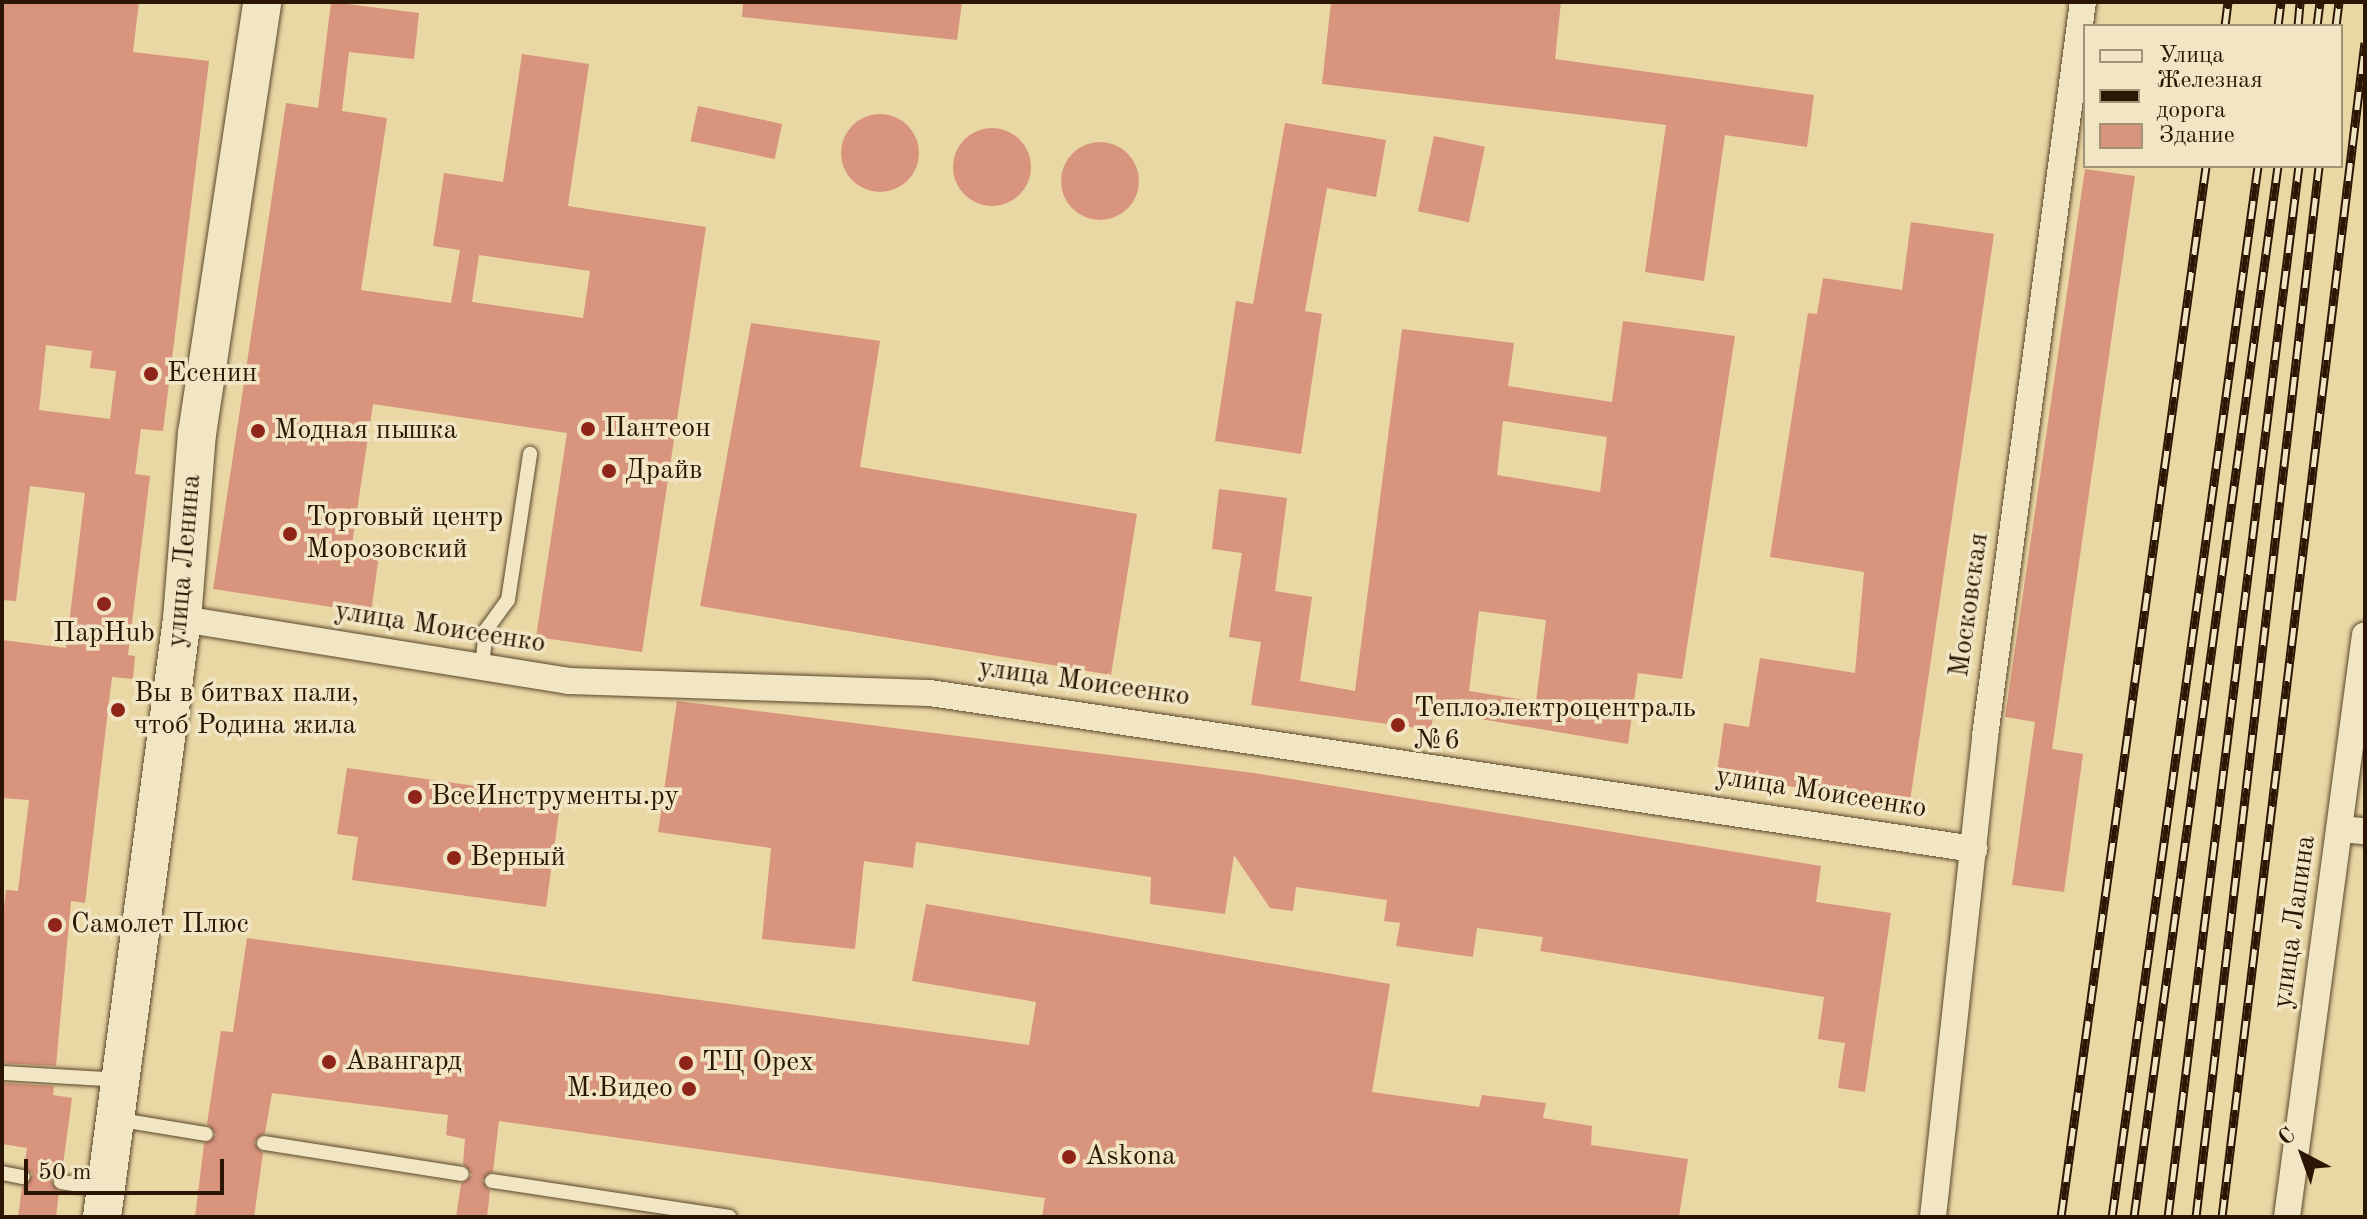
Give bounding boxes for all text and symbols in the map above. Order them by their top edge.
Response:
legend [2083,24,2343,168]
text: Улица [2159,44,2224,68]
text: Железная дорога [2156,69,2263,123]
text: Здание [2159,124,2235,148]
place label: Есенин [167,357,257,391]
marker: Есенин [142,365,160,383]
place label: Пантеон [604,412,711,446]
place label: Модная пышка [274,414,457,448]
marker: Пантеон [579,420,597,438]
marker: Модная пышка [249,422,267,440]
place label: Драйв [625,454,703,488]
marker: Драйв [600,462,618,480]
street label: улица Ленина [161,473,209,649]
place label: Торговый центр Морозовский [306,501,503,567]
marker: Торговый центр Морозовский [281,525,299,543]
street label: Московская [1943,531,1997,679]
marker: ПарHub [95,595,113,613]
street label: улица Моисеенко [332,595,548,661]
place label: ПарHub [53,617,155,651]
street label: улица Моисеенко [976,652,1192,714]
place label: Вы в битвах пали, чтоб Родина жила [134,677,359,743]
place label: Теплоэлектроцентраль №6 [1414,692,1696,758]
marker: Вы в битвах пали, чтоб Родина жила [109,701,127,719]
marker: Теплоэлектроцентраль №6 [1389,716,1407,734]
street label: улица Моисеенко [1713,760,1929,826]
place label: ВсеИнструменты.ру [431,780,679,814]
marker: ВсеИнструменты.ру [406,788,424,806]
street label: улица Лапина [2266,833,2324,1011]
place label: Верный [470,841,566,875]
marker: Верный [445,849,463,867]
place label: Самолет Плюс [71,908,249,942]
marker: Самолет Плюс [46,916,64,934]
place label: Авангард [345,1045,462,1079]
place label: ТЦ Орех [702,1046,814,1080]
marker: Авангард [320,1053,338,1071]
marker: ТЦ Орех [677,1054,695,1072]
place label: М.Видео [567,1072,673,1106]
marker: М.Видео [680,1080,698,1098]
north arrow [2263,1115,2343,1195]
text: С [2275,1124,2300,1150]
place label: Askona [1085,1140,1176,1174]
scale bar [28,1143,228,1193]
marker: Askona [1060,1148,1078,1166]
text: 50 m [38,1161,92,1185]

